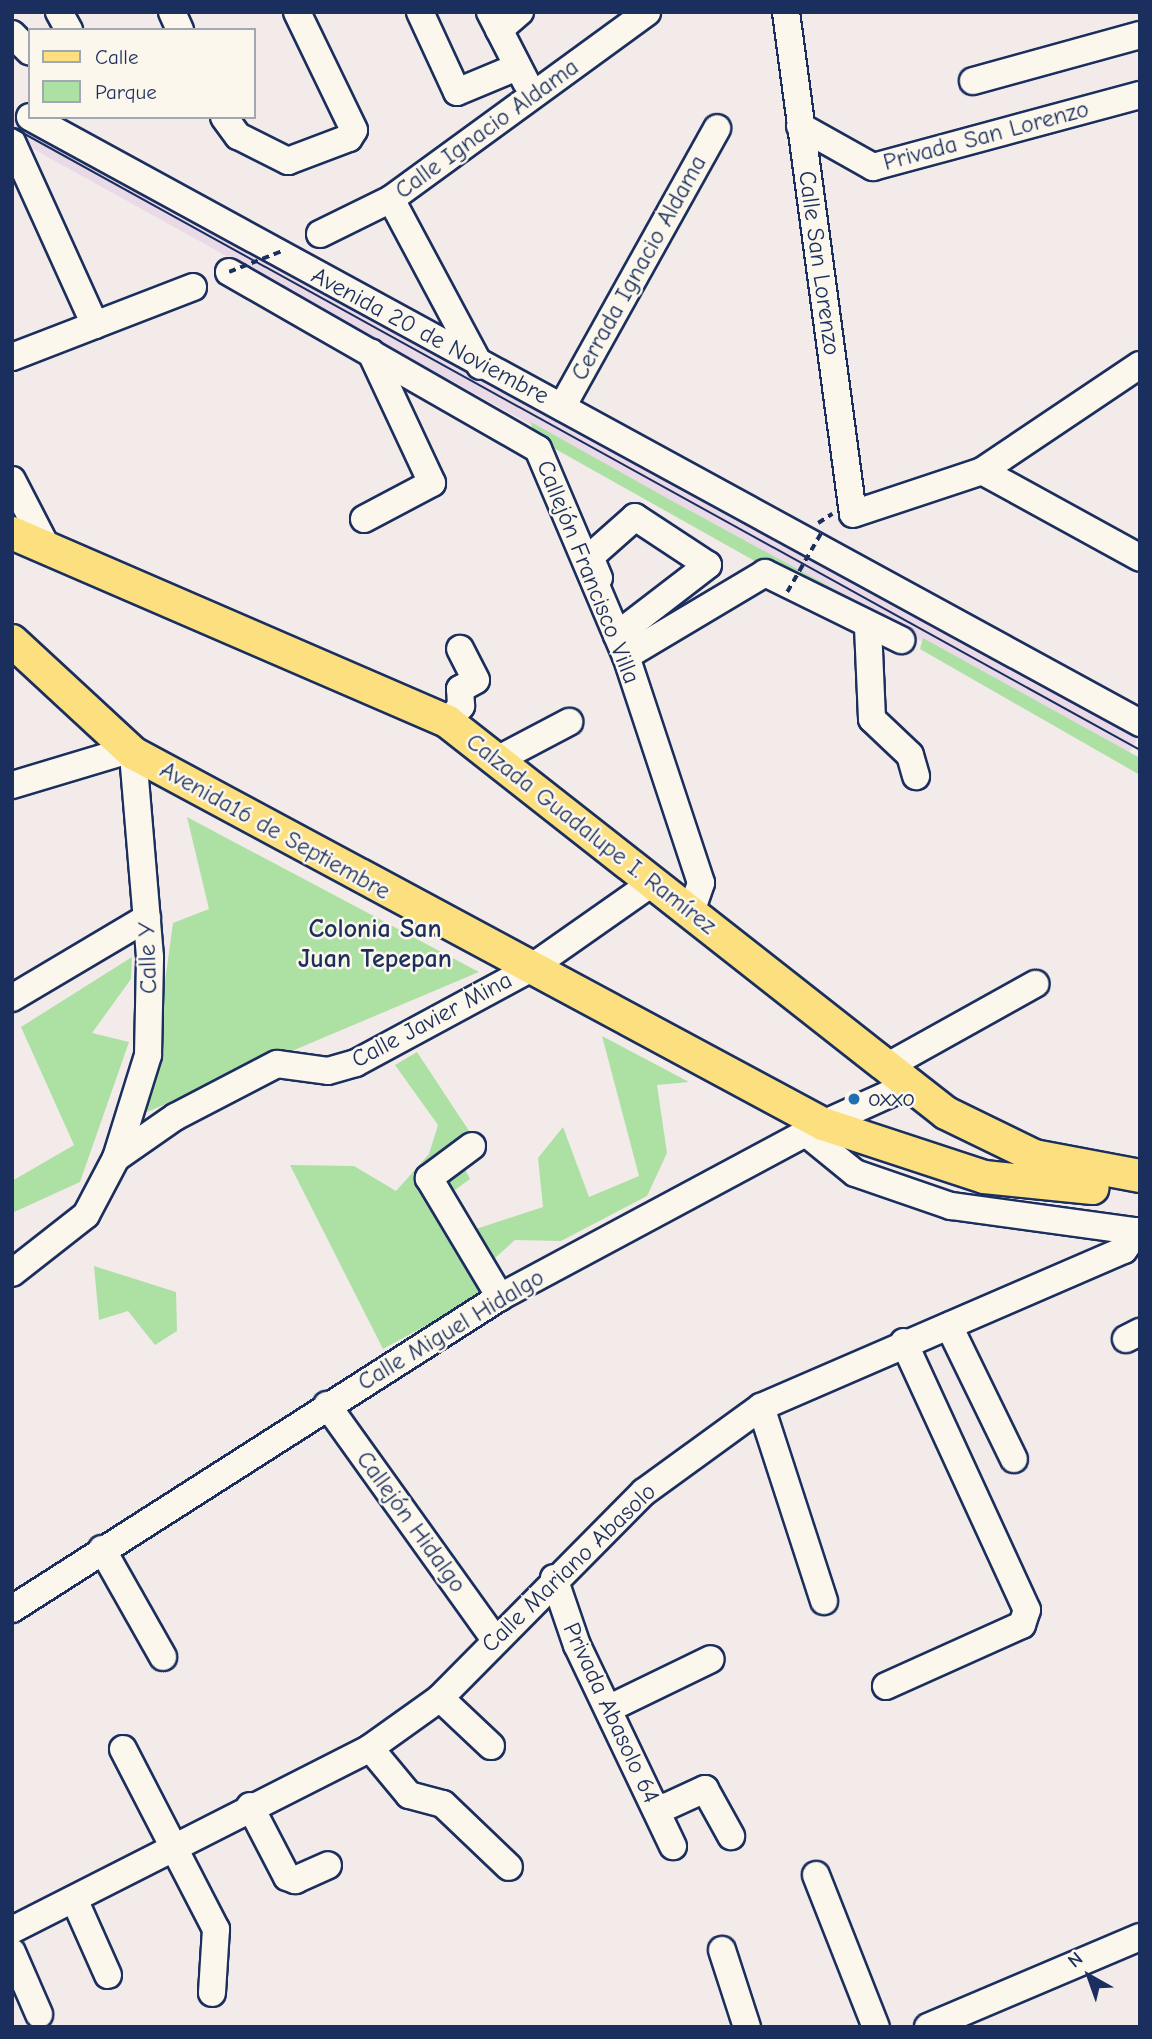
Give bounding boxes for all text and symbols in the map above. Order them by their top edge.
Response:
legend [28,28,256,119]
text: Calle [95,45,138,69]
street label: Calle Ignacio Aldama [390,53,584,205]
text: Parque [95,80,157,104]
street label: Privada San Lorenzo [880,95,1092,177]
street label: Cerrada Ignacio Aldama [565,150,713,386]
street label: Calle San Lorenzo [792,169,846,357]
street label: Avenida 20 de Noviembre [306,261,554,411]
street label: Callejón Francisco Villa [530,456,646,688]
street label: Calzada Guadalupe I. Ramírez [460,727,722,941]
street label: Avenida16 de Septiembre [155,756,395,906]
district label: Colonia San Juan Tepepan [298,914,452,976]
street label: Calle Y [132,922,164,994]
street label: Calle Javier Mina [347,966,517,1074]
place label: oxxo [868,1085,915,1113]
marker: oxxo [846,1091,862,1107]
street label: Calle Miguel Hidalgo [353,1263,549,1397]
street label: Callejón Hidalgo [350,1446,472,1598]
street label: Calle Mariano Abasolo [476,1477,662,1659]
street label: Privada Abasolo 64 [557,1618,665,1808]
north arrow [1054,1941,1124,2011]
text: N [1064,1948,1087,1972]

